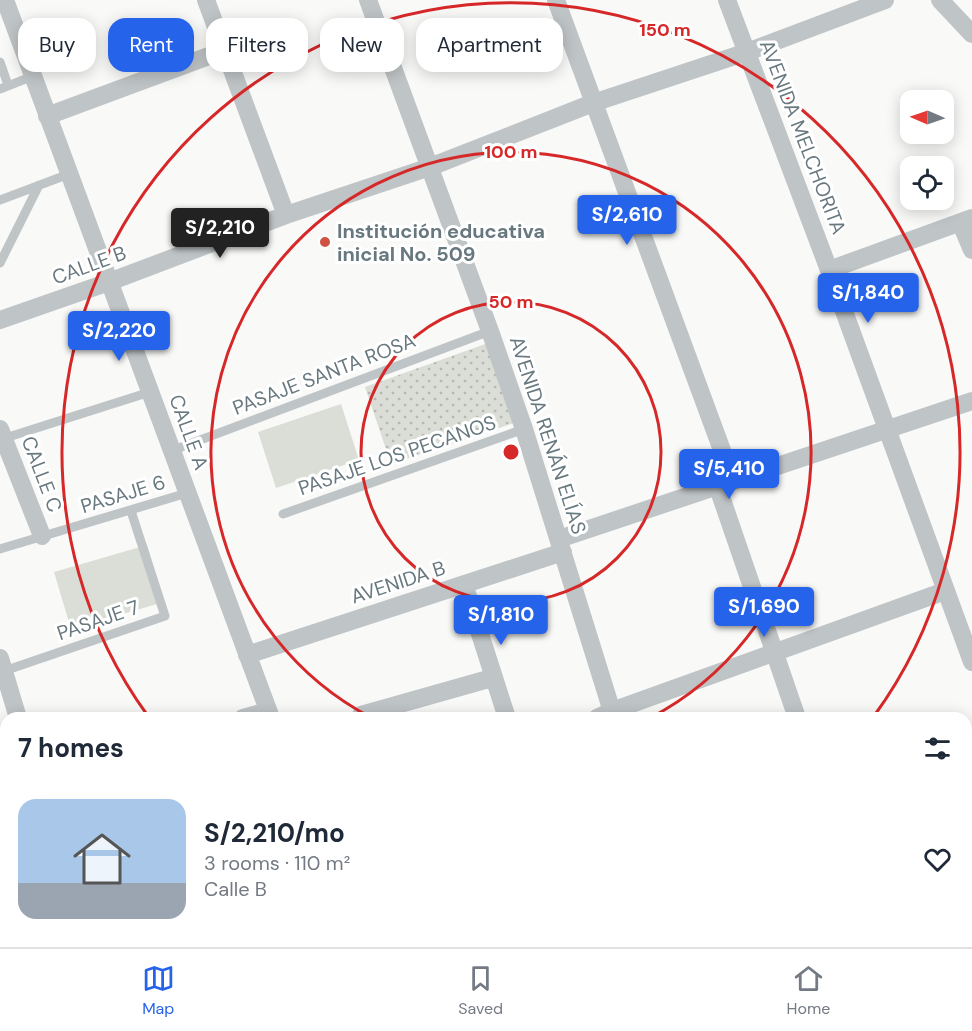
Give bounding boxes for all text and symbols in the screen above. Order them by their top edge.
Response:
chip: Buy [18,18,96,72]
chip: Rent [108,18,194,72]
chip: Filters [206,18,308,72]
chip: New [320,18,404,72]
chip: Apartment [416,18,563,72]
text: 150 m [639,18,691,42]
street label: AVENIDA MELCHORITA [754,36,852,238]
north arrow [900,90,954,144]
map controls [900,90,954,210]
text: 100 m [484,140,538,164]
button: locate [900,156,954,210]
pin: S/2,610 [572,195,682,246]
text: S/2,610 [591,201,663,227]
pin: S/2,210 [165,208,275,259]
text: S/2,210 [185,214,255,240]
place label: Institución educativa inicial No. 509 [337,218,545,267]
marker: Institución educativa inicial No. 509 [318,235,332,249]
street label: CALLE B [48,240,130,290]
pin: S/1,840 [813,273,923,324]
text: S/1,840 [832,279,904,305]
text: 50 m [488,290,534,314]
pin: S/2,220 [64,311,174,362]
text: S/2,220 [82,317,156,343]
street label: PASAJE SANTA ROSA [229,327,419,421]
street label: AVENIDA RENÁN ELÍAS [504,333,592,537]
street label: CALLE A [163,391,215,473]
street label: PASAJE LOS PECANOS [295,409,499,501]
street label: CALLE C [16,432,68,516]
centre of rings [501,442,521,462]
pin: S/5,410 [674,449,784,500]
text: S/5,410 [693,455,765,481]
street label: PASAJE 6 [78,469,168,519]
street label: AVENIDA B [347,555,449,609]
pin: S/1,690 [709,587,819,638]
text: S/1,690 [728,593,800,619]
street label: PASAJE 7 [53,594,143,646]
pin: S/1,810 [446,595,556,646]
text: S/1,810 [468,601,534,627]
text: 7 homes [18,731,124,765]
icon: filters [921,732,954,765]
text: S/2,210/mo [204,816,345,850]
icon: home [66,823,138,895]
icon: heart [921,843,954,876]
text: 3 rooms · 110 m² [204,850,350,876]
text: Calle B [204,876,267,902]
tab: Map [142,962,175,1019]
tab: Saved [458,962,503,1019]
tab: Home [787,962,830,1019]

